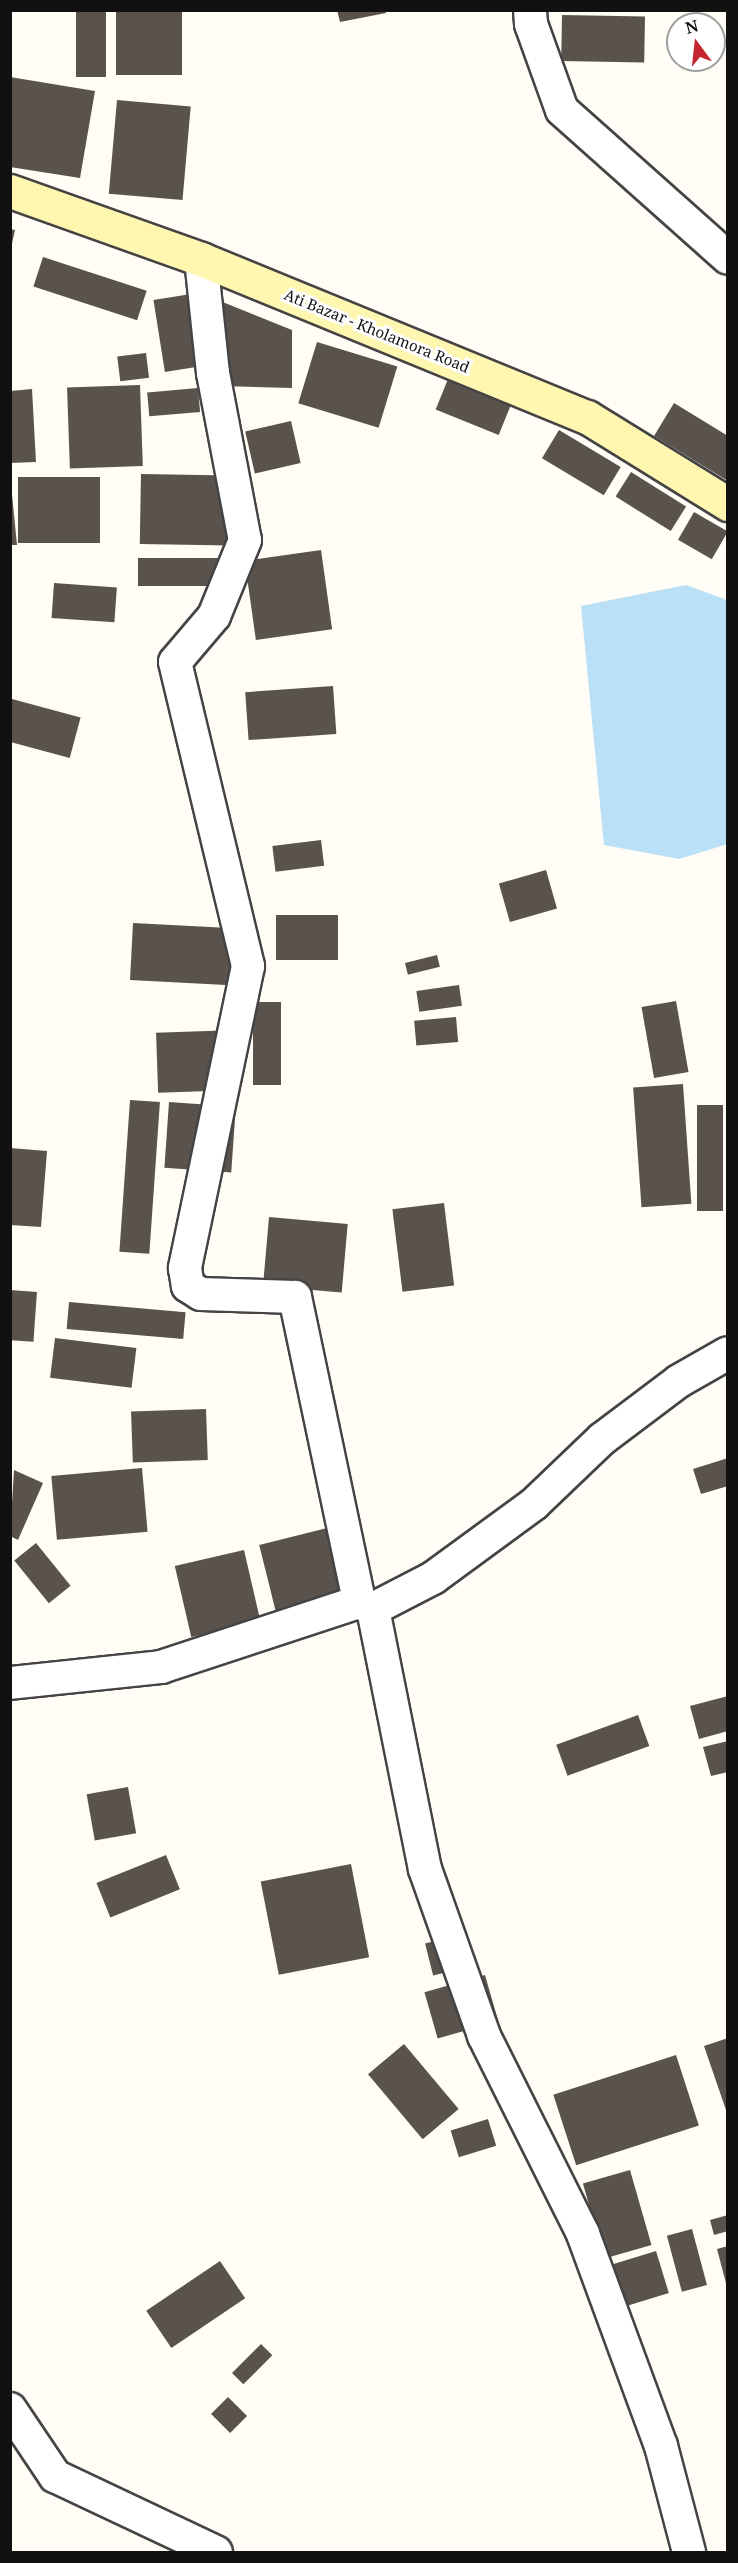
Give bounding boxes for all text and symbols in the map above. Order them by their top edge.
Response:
north arrow [666,12,726,72]
text: N [683,14,701,39]
street label: Ati Bazar - Kholamora Road [282,286,472,376]

